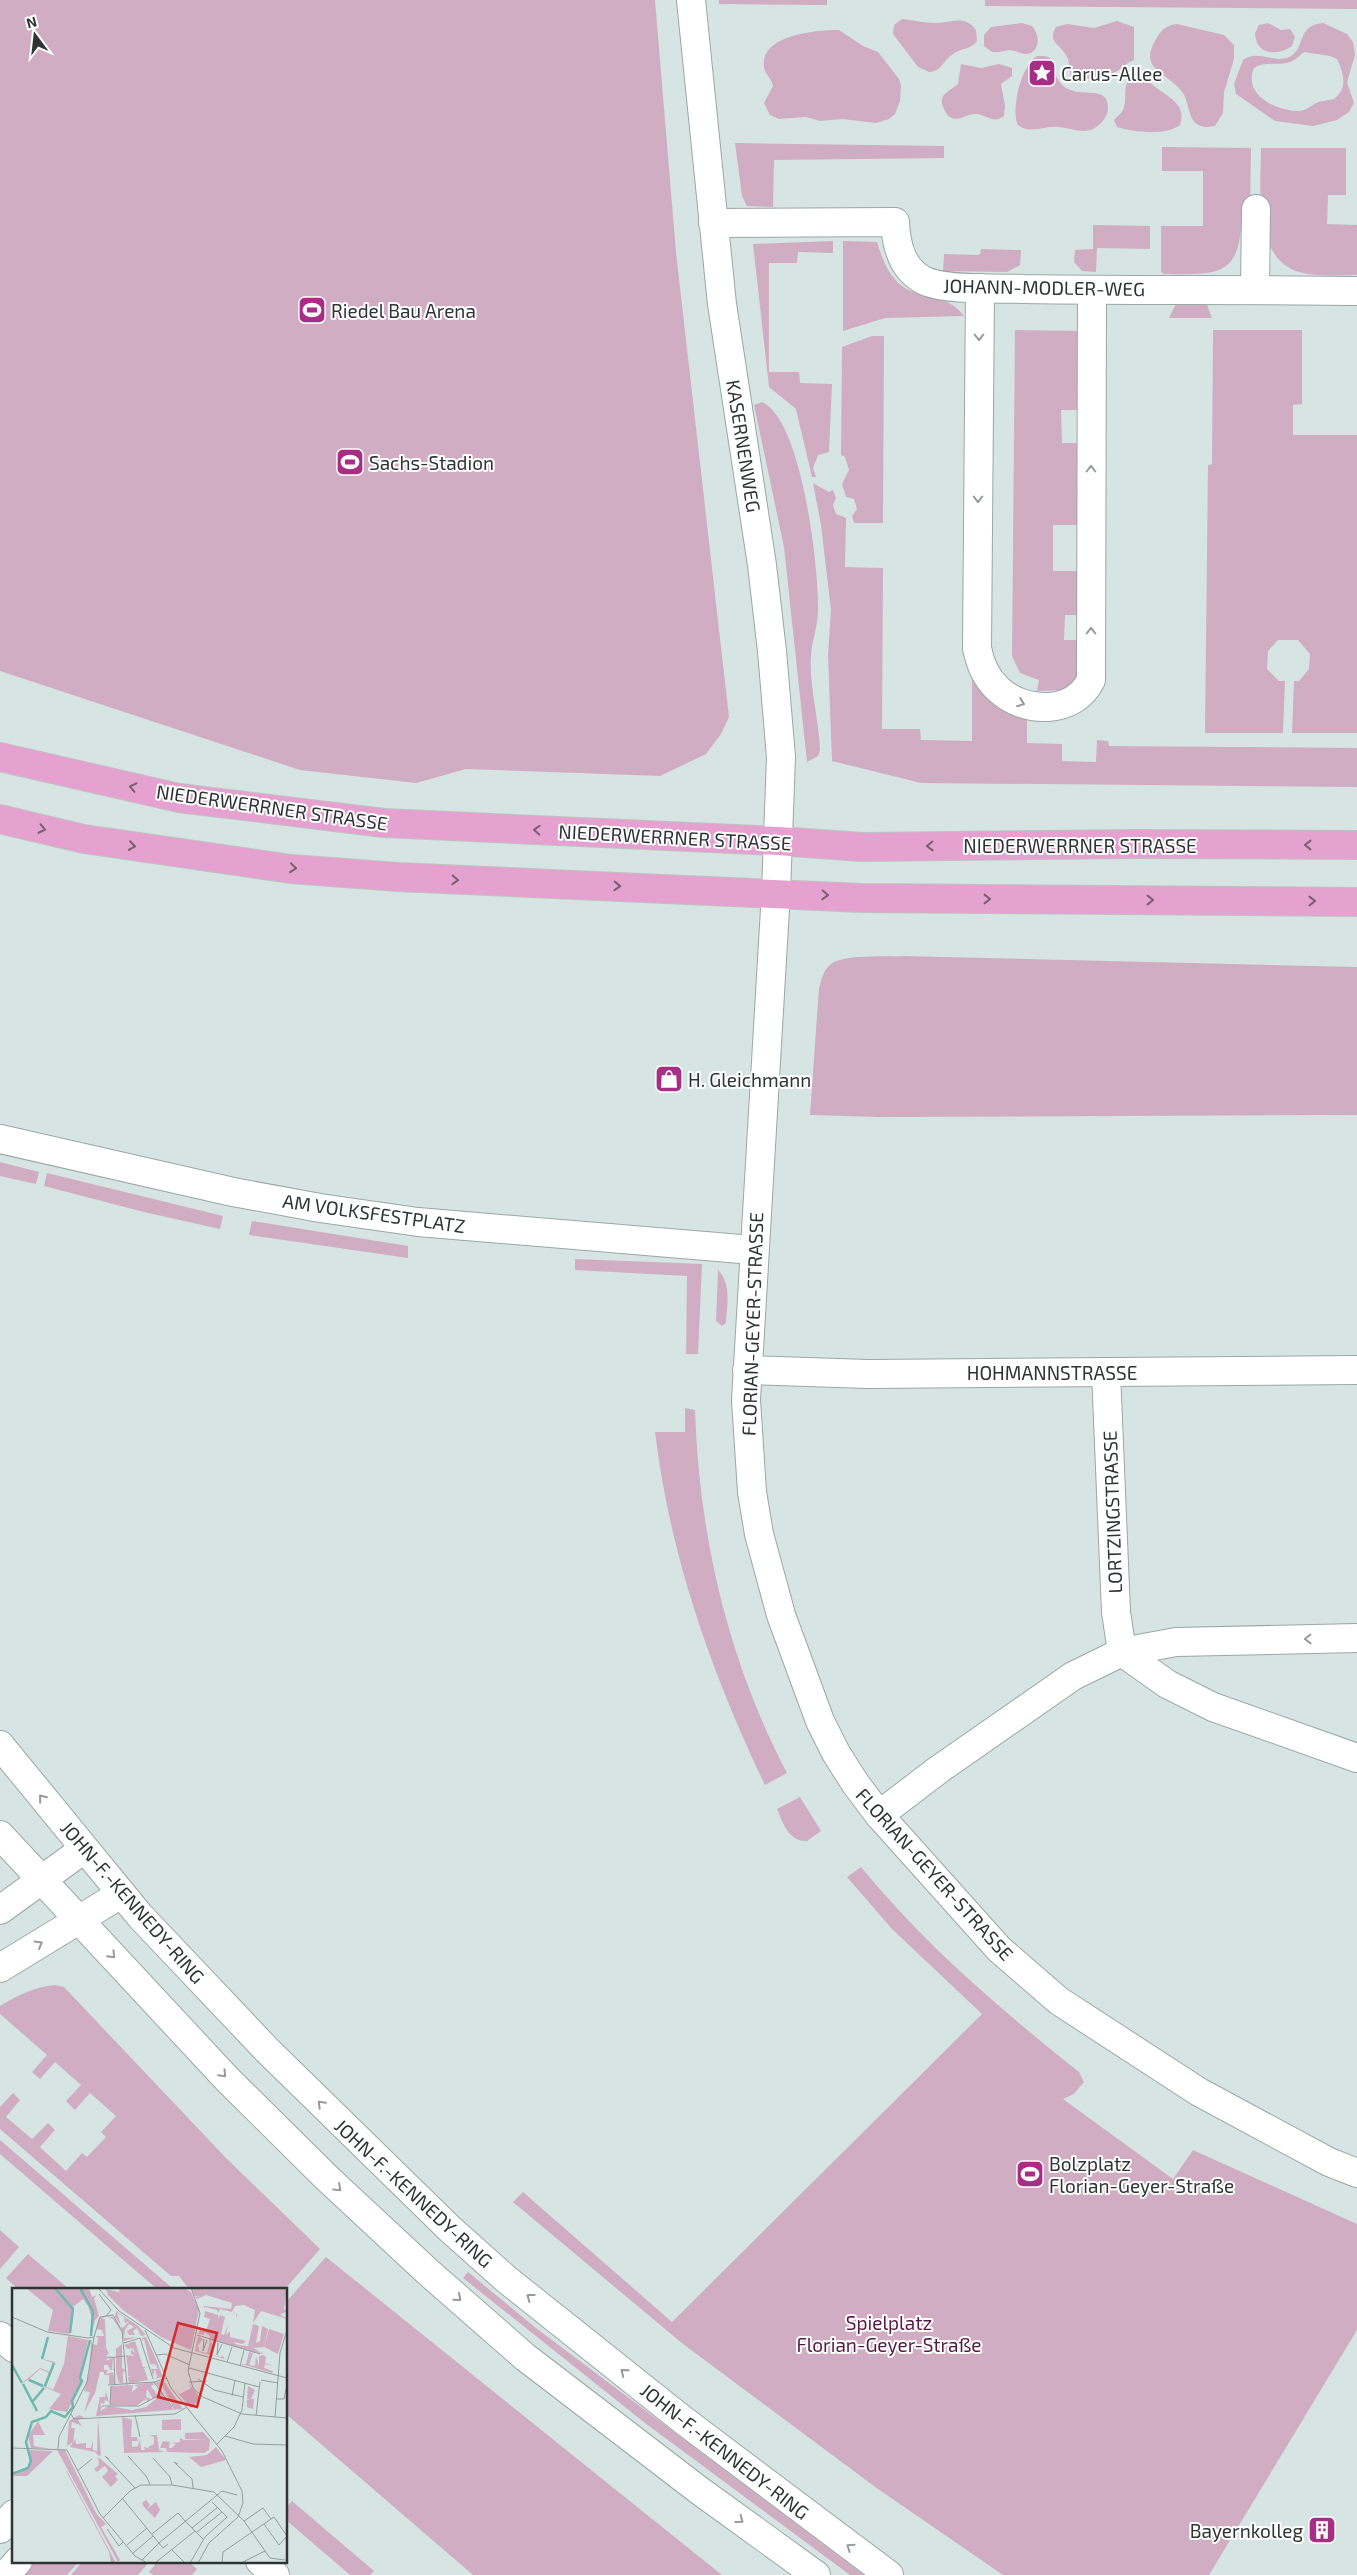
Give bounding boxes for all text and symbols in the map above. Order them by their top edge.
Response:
north arrow [10,10,60,60]
text: N [24,12,39,31]
place icon: Carus-Allee [1027,58,1057,88]
place label: Carus-Allee [1061,62,1162,85]
street label: JOHANN-MODLER-WEG [943,274,1145,300]
sports icon: Riedel Bau Arena [297,295,327,325]
place label: Riedel Bau Arena [331,299,476,322]
one-way arrow [974,333,984,341]
street label: KASERNENWEG [722,378,766,514]
sports icon: Sachs-Stadion [335,447,365,477]
place label: Sachs-Stadion [369,451,494,474]
one-way arrow [1086,464,1096,472]
one-way arrow [973,496,983,503]
one-way arrow [1086,627,1096,634]
one-way arrow [1016,697,1025,708]
street label: NIEDERWERRNER STRASSE [155,779,389,835]
one-way arrow [128,782,137,793]
street label: NIEDERWERRNER STRASSE [558,819,792,855]
one-way arrow [37,824,46,834]
one-way arrow [533,825,541,836]
street label: NIEDERWERRNER STRASSE [963,834,1197,857]
one-way arrow [128,840,136,850]
one-way arrow [1304,840,1312,850]
one-way arrow [926,841,934,852]
one-way arrow [289,863,297,874]
one-way arrow [451,875,459,886]
one-way arrow [614,881,621,891]
one-way arrow [821,890,829,901]
one-way arrow [984,894,991,904]
one-way arrow [1146,895,1154,905]
one-way arrow [1308,896,1316,906]
shop icon: H. Gleichmann [654,1064,684,1094]
place label: H. Gleichmann [688,1068,811,1091]
street label: AM VOLKSFESTPLATZ [281,1189,467,1237]
street label: FLORIAN-GEYER-STRASSE [737,1212,767,1436]
street label: HOHMANNSTRASSE [967,1361,1137,1384]
street label: LORTZINGSTRASSE [1098,1430,1126,1594]
one-way arrow [1304,1634,1312,1644]
street label: FLORIAN-GEYER-STRASSE [851,1783,1019,1965]
one-way arrow [40,1795,48,1804]
street label: JOHN-F.-KENNEDY-RING [56,1816,210,1988]
one-way arrow [34,1940,43,1950]
one-way arrow [106,1950,115,1959]
one-way arrow [217,2068,226,2077]
one-way arrow [318,2100,327,2109]
street label: JOHN-F.-KENNEDY-RING [330,2114,498,2272]
place label: Bolzplatz Florian-Geyer-Straße [1049,2152,1234,2197]
sports icon: Bolzplatz Florian-Geyer-Straße [1015,2159,1045,2189]
one-way arrow [333,2182,342,2191]
inset map [12,2288,288,2562]
one-way arrow [452,2292,461,2301]
one-way arrow [526,2294,536,2303]
park label: Spielplatz Florian-Geyer-Straße [796,2311,982,2356]
one-way arrow [621,2370,630,2378]
street label: JOHN-F.-KENNEDY-RING [636,2378,814,2524]
one-way arrow [734,2514,743,2523]
building icon: Bayernkolleg [1307,2515,1337,2545]
place label: Bayernkolleg [1190,2519,1303,2542]
one-way arrow [846,2544,855,2553]

